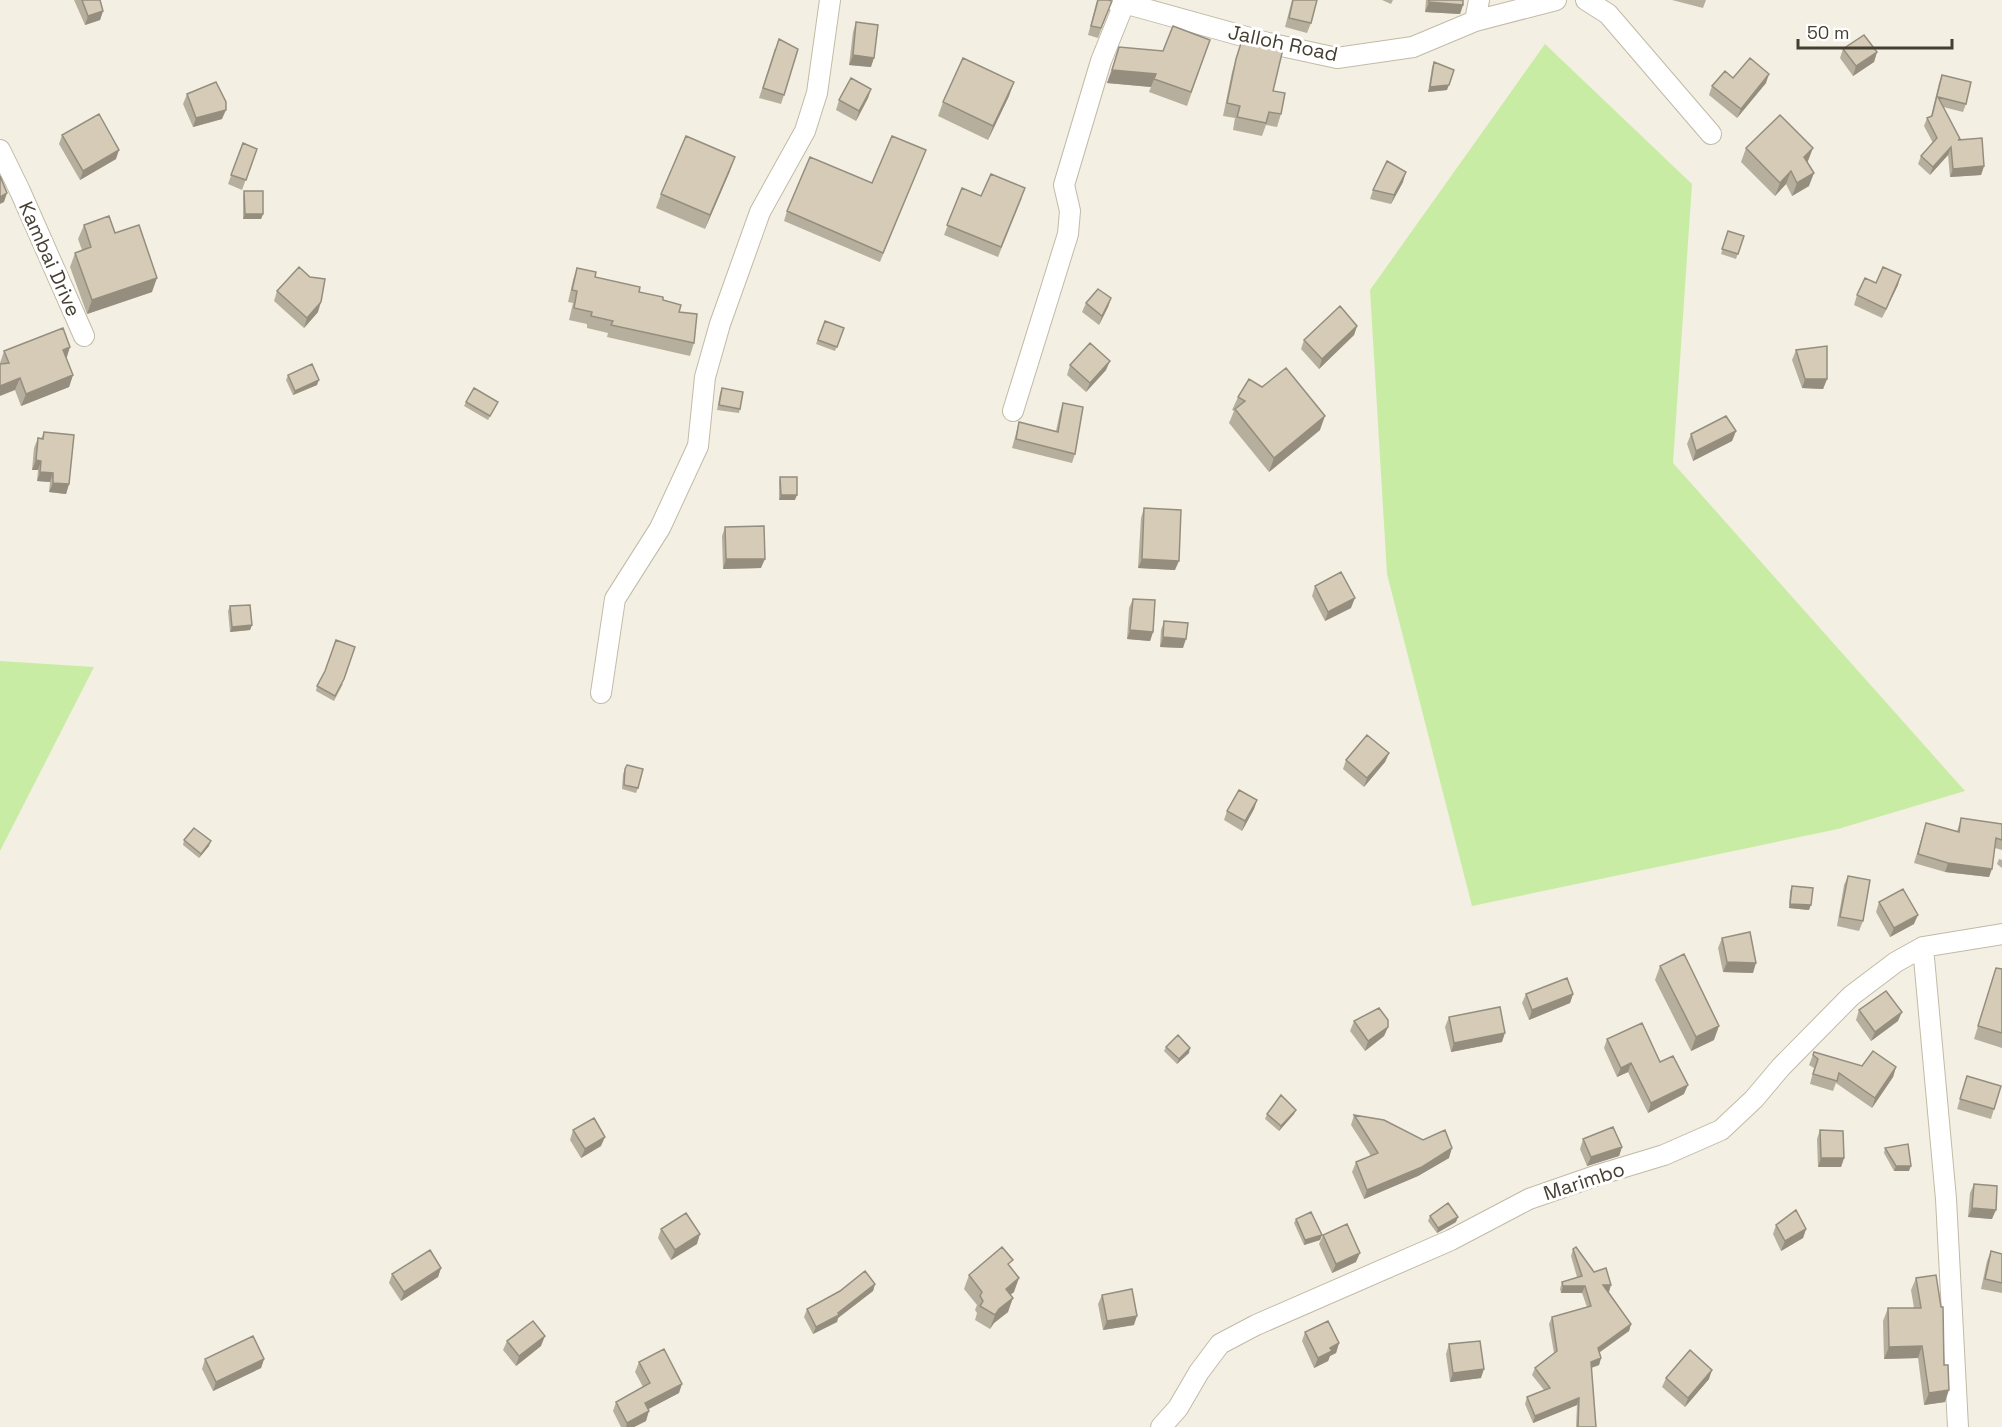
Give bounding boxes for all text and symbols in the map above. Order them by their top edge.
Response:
scale bar [1798,12,1952,50]
street label: Jalloh Road [1226,19,1340,67]
text: 50 m [1807,21,1849,44]
street label: Kambai Drive [13,197,87,321]
street label: Marimbo [1540,1156,1628,1206]

